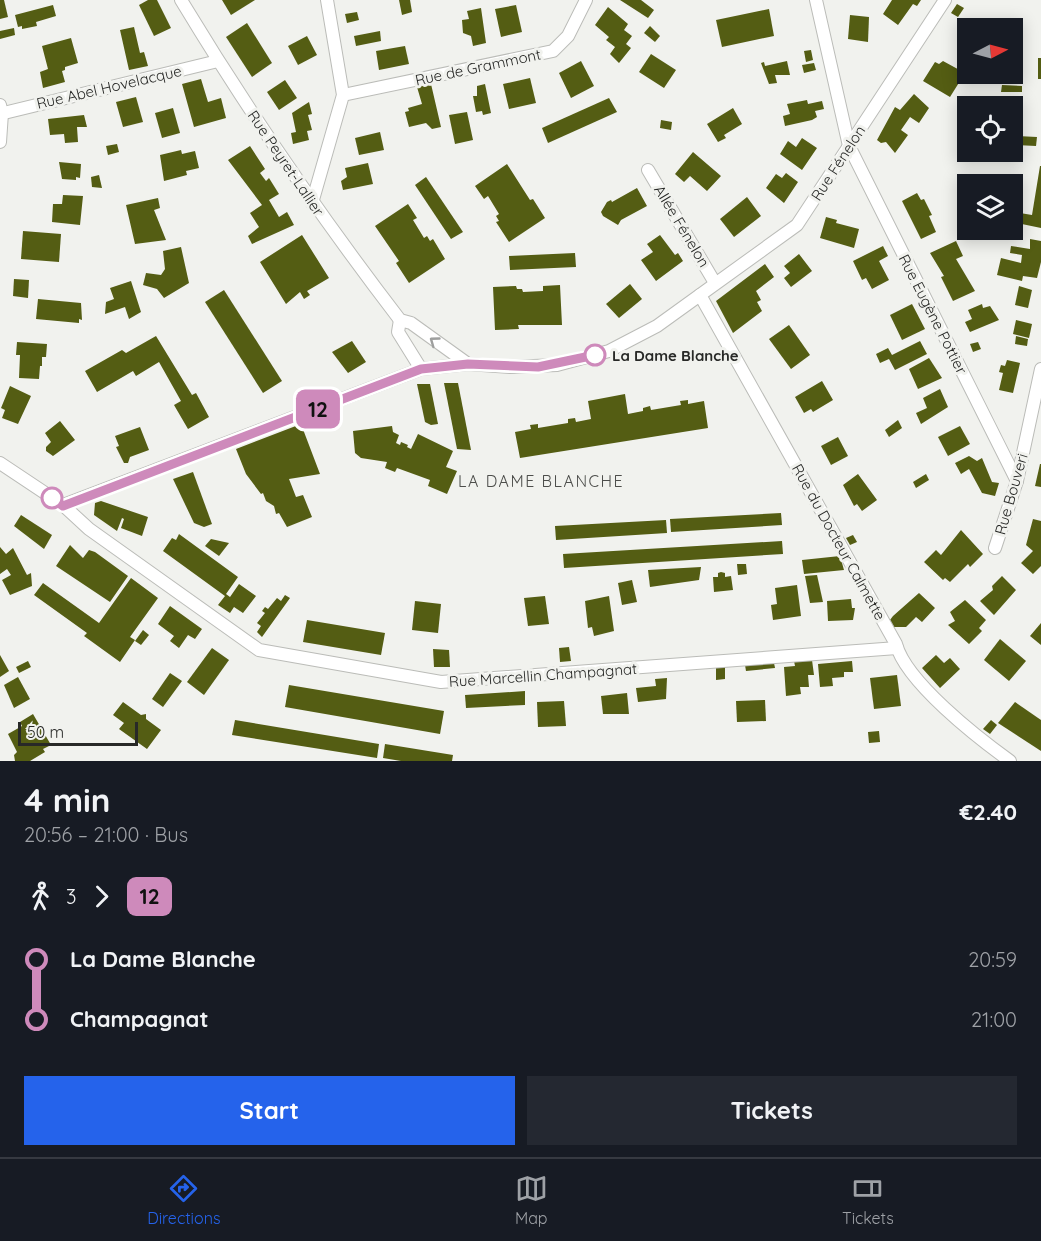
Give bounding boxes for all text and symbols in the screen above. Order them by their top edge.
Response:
north arrow [957,18,1023,84]
map controls [957,18,1023,240]
street label: Rue de Grammont [413,44,543,90]
street label: Rue Abel Hovelacque [35,61,183,113]
button: locate [957,96,1023,162]
street label: Rue Peyret-Lallier [244,107,328,219]
street label: Rue Fénelon [807,122,869,204]
button: layers [957,174,1023,240]
street label: Allée Fénelon [650,181,714,271]
street label: Rue Eugène Pottier [895,251,972,377]
one-way arrow [430,337,441,348]
marker: La Dame Blanche [584,344,606,366]
place label: La Dame Blanche [612,346,739,365]
line badge: 12 [291,390,345,428]
text: 12 [308,396,328,422]
street label: Rue Bouveri [990,451,1032,537]
street label: Rue du Docteur Calmette [788,461,890,623]
district label: LA DAME BLANCHE [458,471,624,491]
unlabelled marker [41,487,63,509]
street label: Rue Marcellin Champagnat [448,659,638,691]
scale bar [18,719,138,746]
text: 50 m [27,722,64,742]
text: 4 min [24,779,111,820]
text: €2.40 [959,798,1017,826]
text: 20:56 – 21:00 · Bus [24,822,188,847]
icon: walk [24,880,57,913]
icon: forward [85,880,118,913]
text: 12 [139,883,160,909]
text: 3 [66,884,76,909]
text: La Dame Blanche [70,945,256,973]
text: 20:59 [968,947,1017,972]
text: Champagnat [70,1005,208,1033]
text: 21:00 [971,1007,1017,1032]
button: Start [24,1076,515,1145]
button: Tickets [527,1076,1017,1145]
tab: Directions [147,1172,220,1228]
tab: Map [515,1172,548,1228]
tab: Tickets [842,1172,894,1228]

